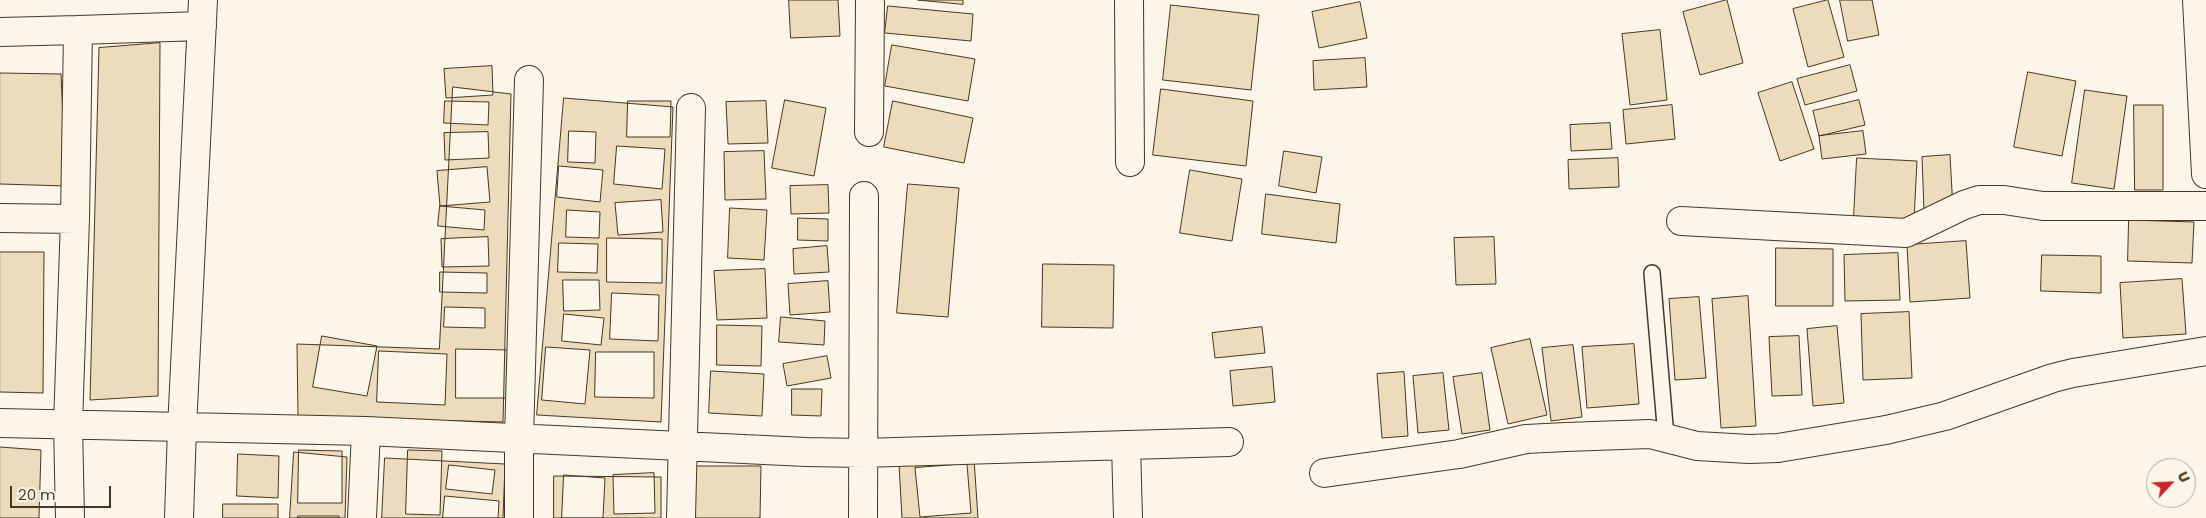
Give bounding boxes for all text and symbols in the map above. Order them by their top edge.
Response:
north arrow [2146,458,2196,508]
text: U [2173,468,2195,486]
scale bar [12,476,114,508]
text: 20 m [18,484,56,505]

